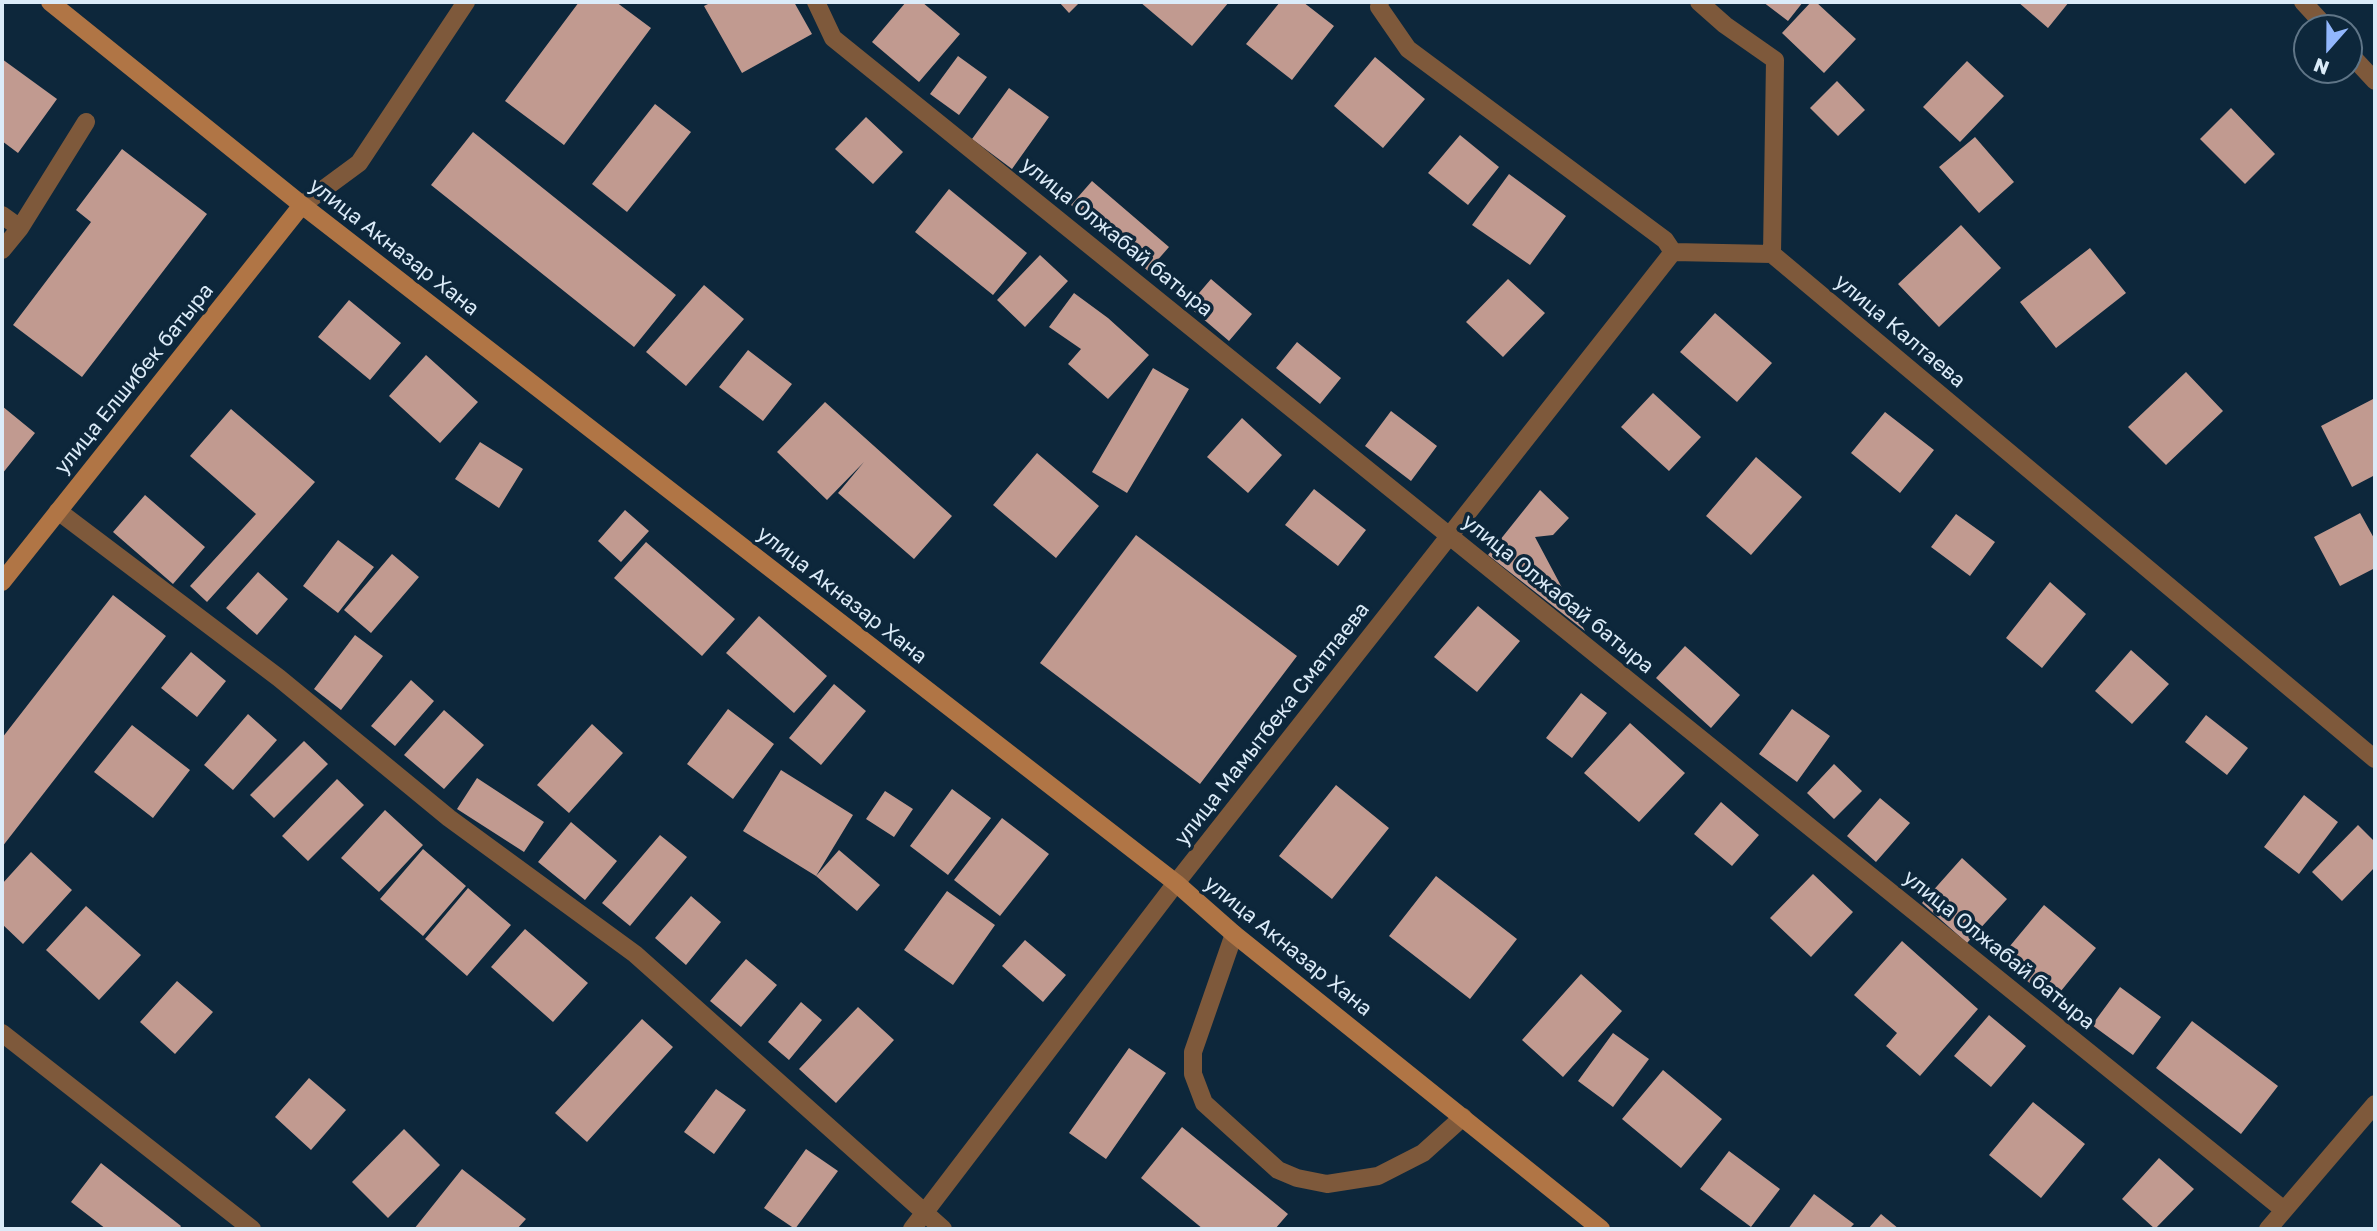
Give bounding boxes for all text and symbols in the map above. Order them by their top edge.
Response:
north arrow [2293,14,2363,84]
text: N [2310,54,2332,81]
street label: улица Олжабай батыра [1016,152,1218,322]
street label: улица Акназар Хана [304,173,484,321]
street label: улица Калтаева [1829,269,1971,393]
street label: улица Елшибек батыра [49,278,219,480]
street label: улица Олжабай батыра [1457,509,1659,679]
street label: улица Акназар Хана [752,521,932,669]
street label: улица Мамытбека Сматлаева [1169,597,1375,851]
street label: улица Олжабай батыра [1898,865,2100,1035]
street label: улица Акназар Хана [1199,870,1377,1022]

